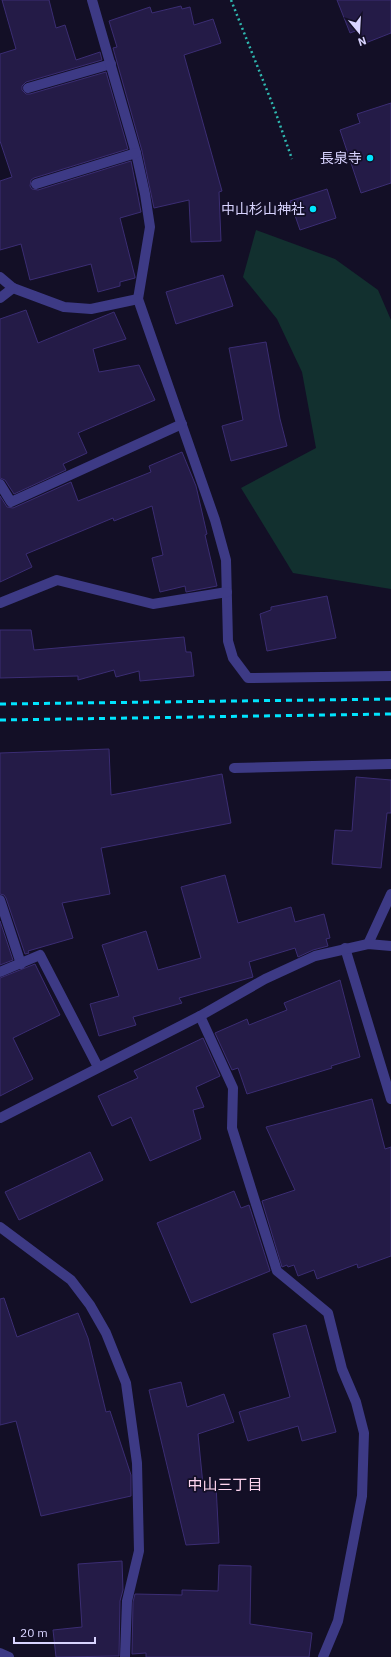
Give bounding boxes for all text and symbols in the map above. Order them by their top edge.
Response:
north arrow [339,12,379,52]
text: N [356,34,368,49]
place label: 長泉寺 [320,149,362,167]
marker: 長泉寺 [365,153,375,163]
place label: 中山杉山神社 [221,200,305,218]
marker: 中山杉山神社 [308,204,318,214]
district label: 中山三丁目 [187,1475,263,1494]
scale bar [14,1619,95,1645]
text: 20 m [20,1625,48,1640]

